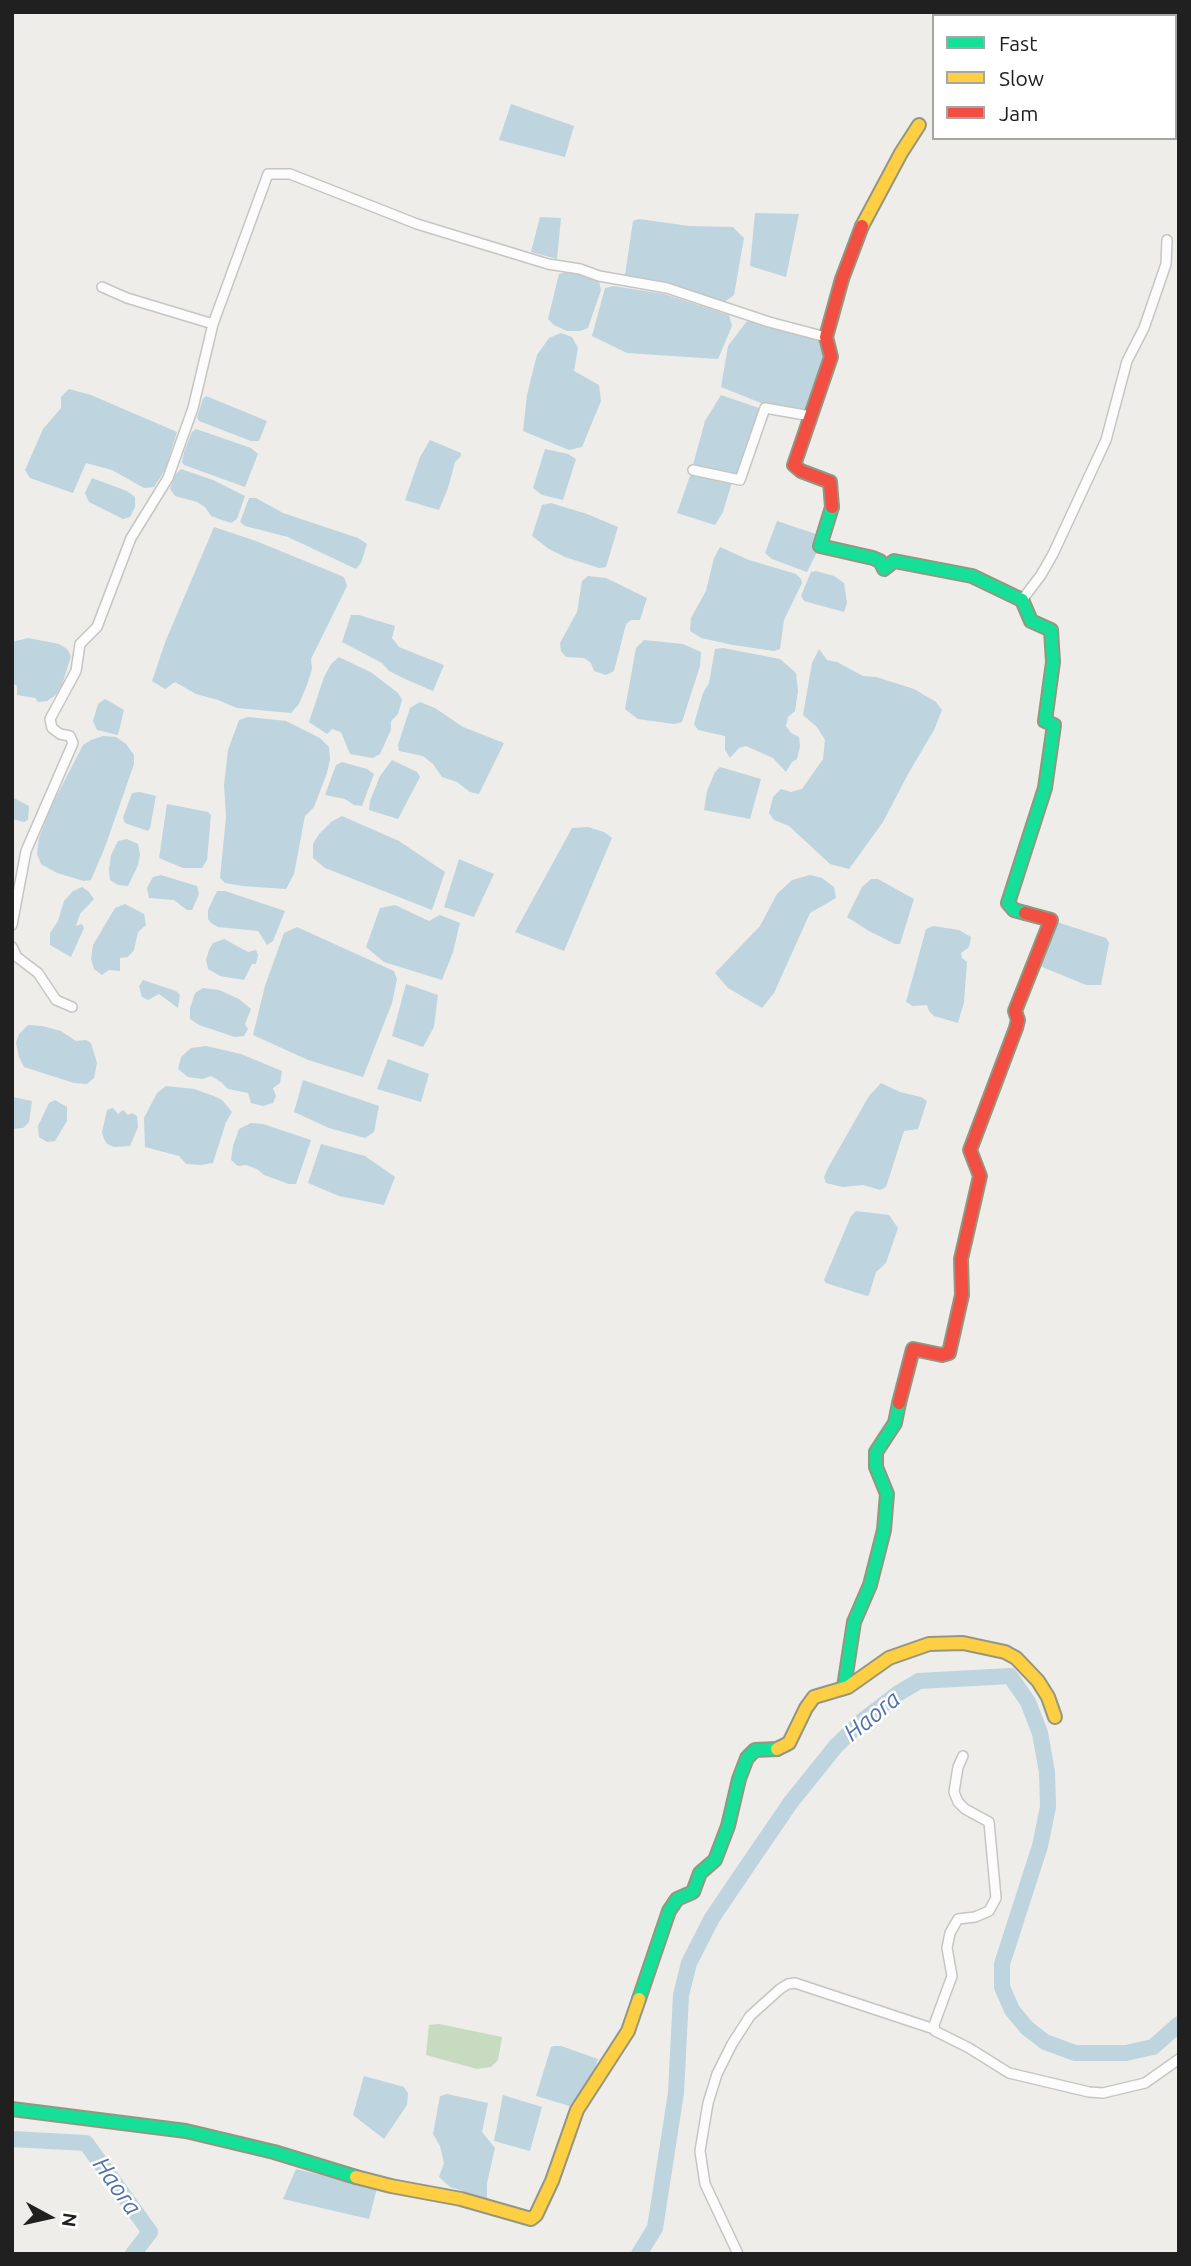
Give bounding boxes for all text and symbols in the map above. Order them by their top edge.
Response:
legend [932,14,1177,140]
text: Fast [999,31,1037,55]
text: Slow [999,66,1044,90]
text: Jam [999,101,1038,125]
water label: Haora [838,1685,906,1747]
water label: Haora [87,2151,147,2221]
north arrow [14,2182,84,2252]
text: N [58,2211,82,2228]

